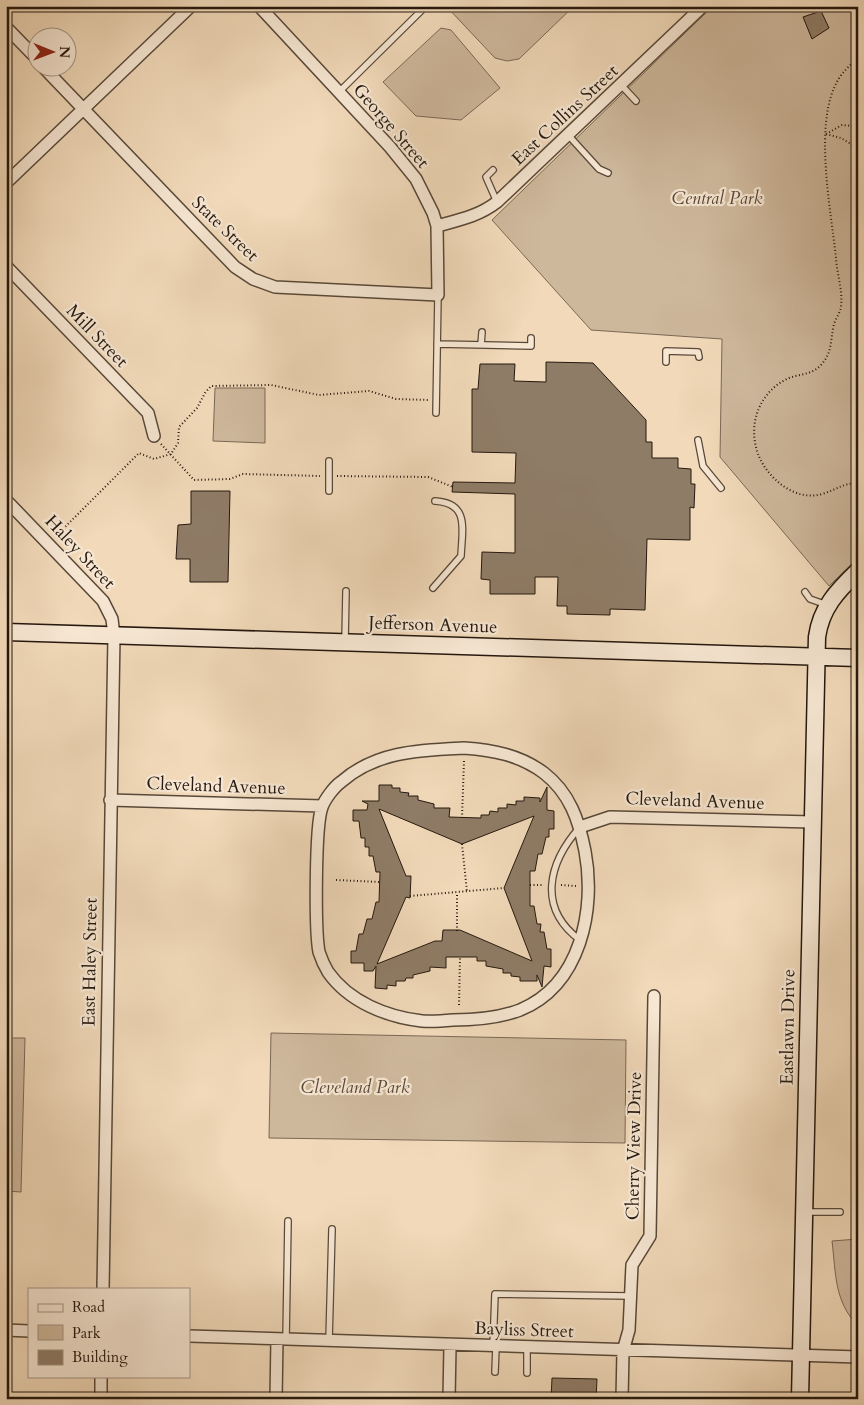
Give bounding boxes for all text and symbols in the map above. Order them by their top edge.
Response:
north arrow [28,28,78,78]
text: N [55,46,74,58]
street label: East Collins Street [506,59,624,171]
street label: George Street [347,78,435,174]
park label: Central Park [672,186,763,211]
street label: State Street [186,191,264,268]
street label: Mill Street [60,299,134,373]
street label: Haley Street [39,509,121,595]
street label: Jefferson Avenue [365,610,498,640]
street label: Cleveland Avenue [146,771,286,801]
street label: Cleveland Avenue [625,786,765,816]
street label: East Haley Street [76,897,104,1027]
street label: Eastlawn Drive [774,969,802,1085]
street label: Cherry View Drive [620,1072,648,1220]
park label: Cleveland Park [300,1075,410,1100]
legend [28,1288,190,1378]
text: Road [72,1297,105,1317]
street label: Bayliss Street [474,1316,574,1344]
text: Park [72,1323,101,1343]
text: Building [72,1347,128,1367]

